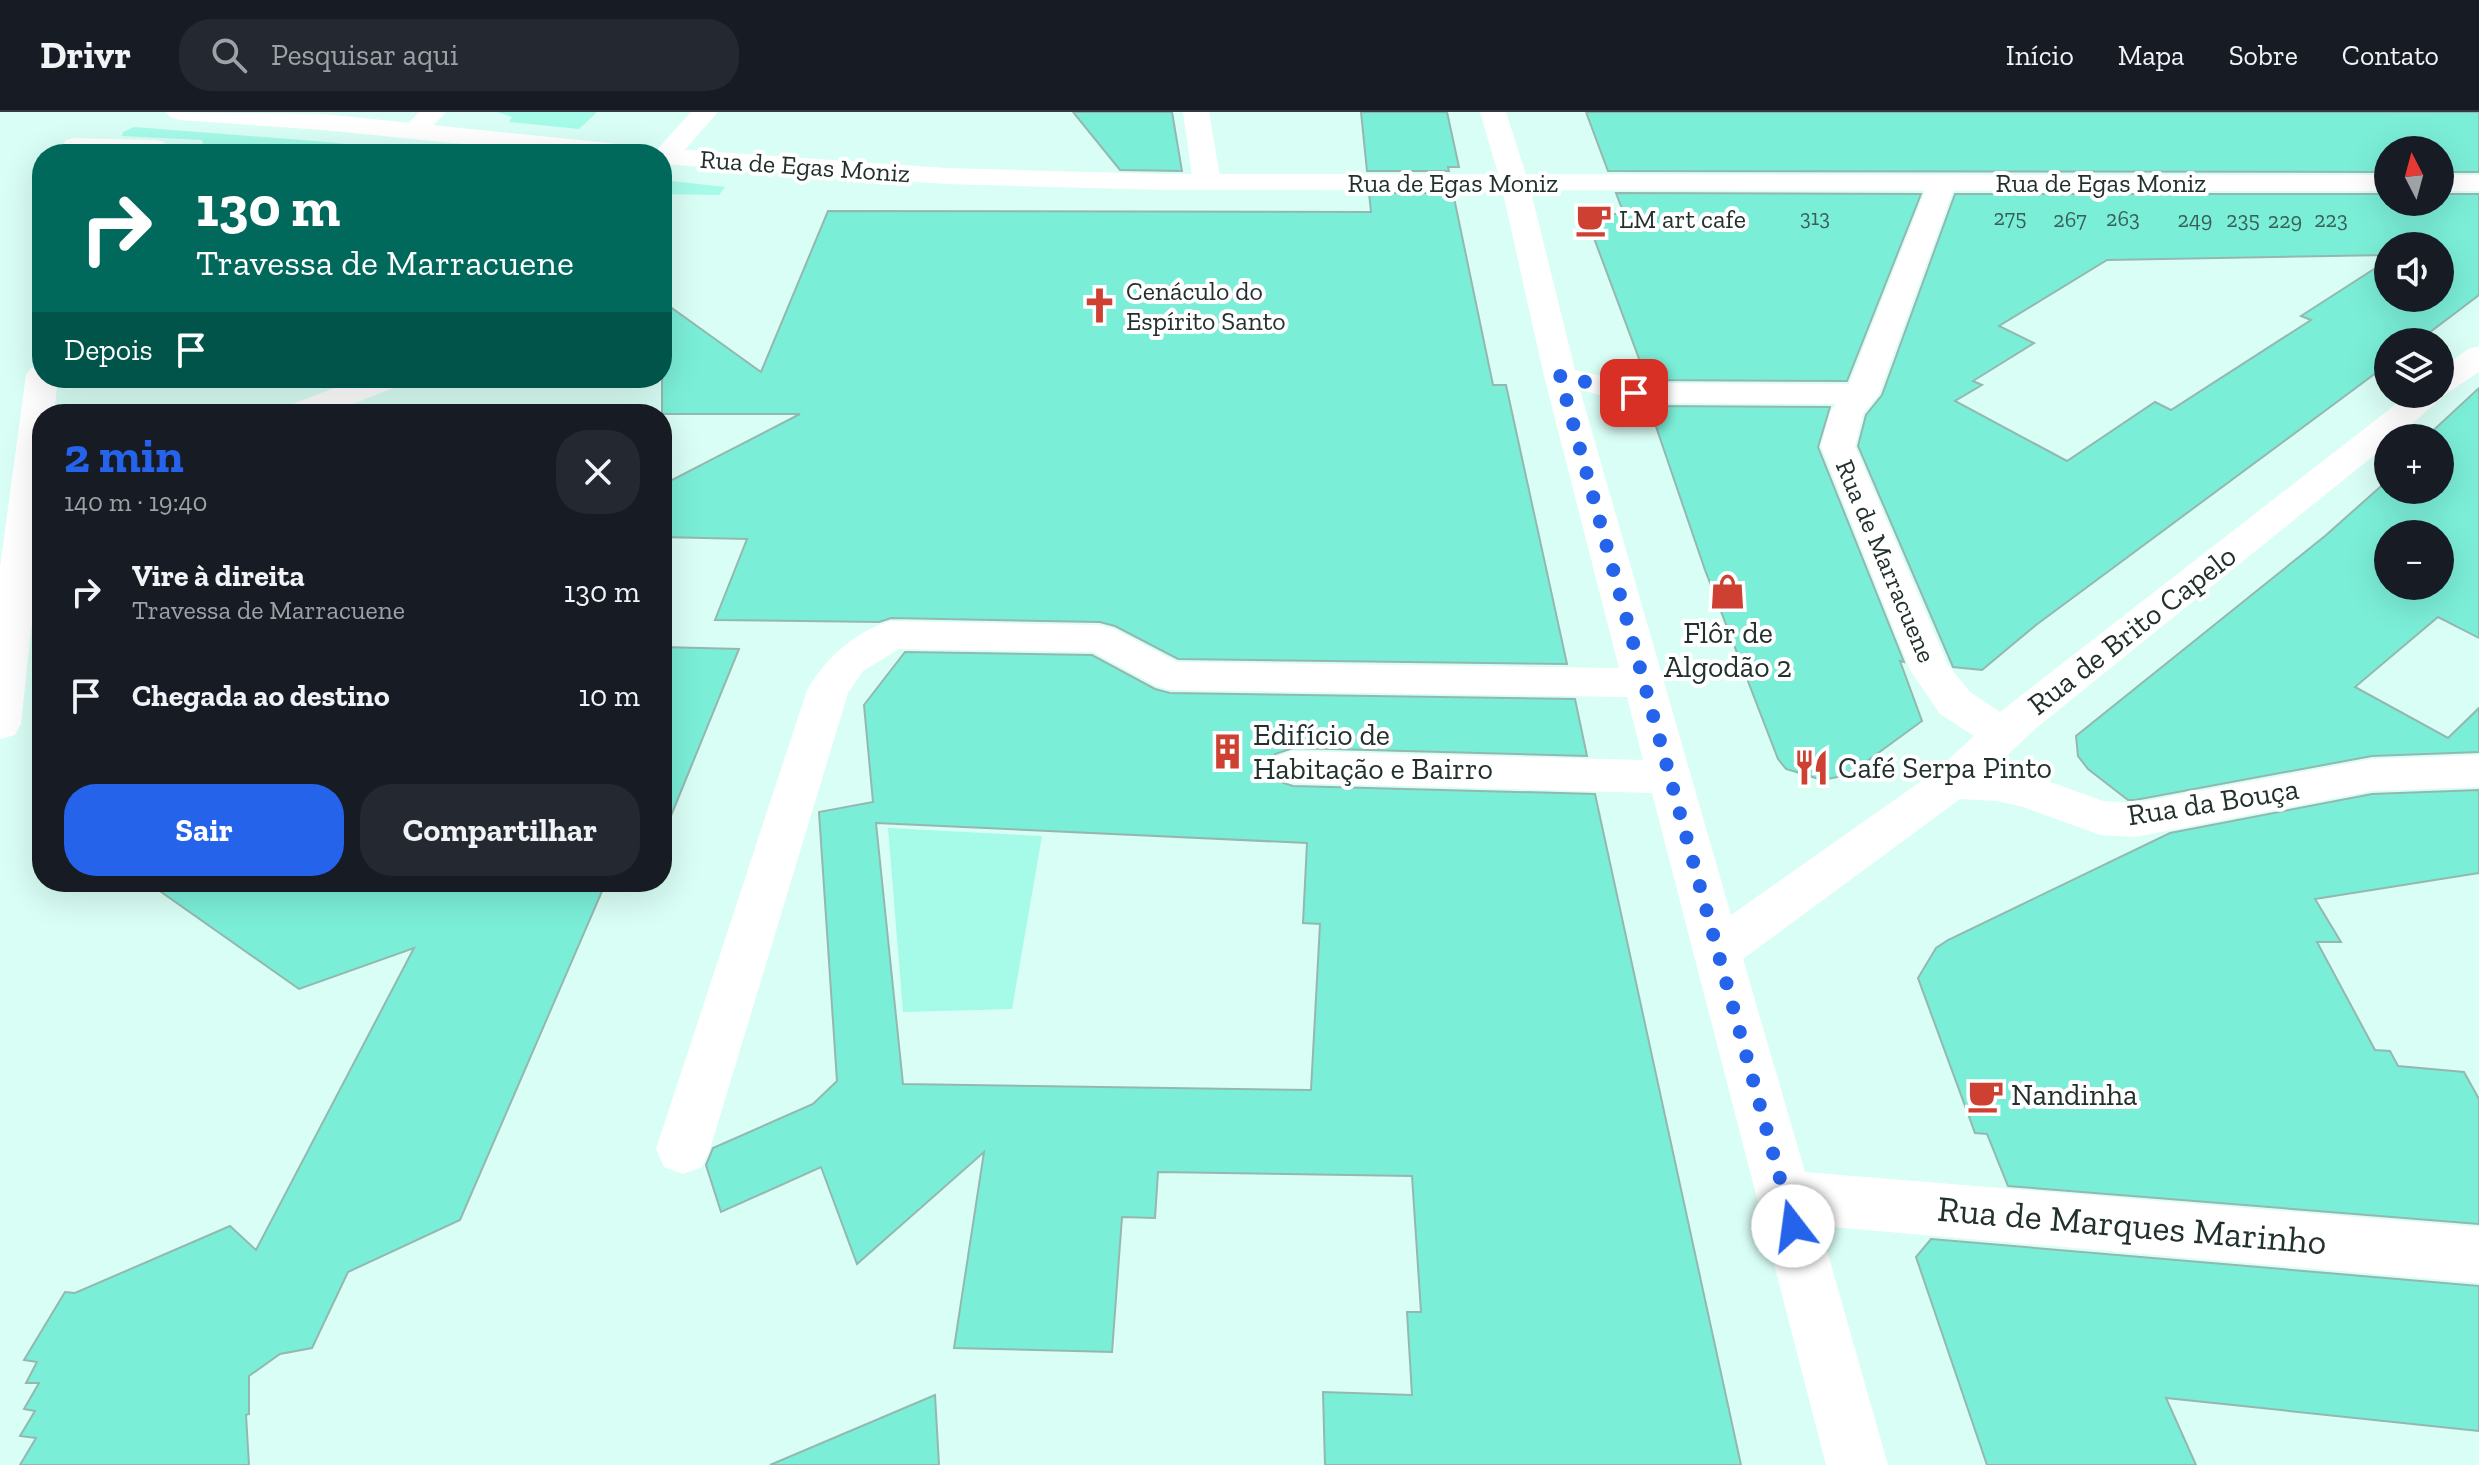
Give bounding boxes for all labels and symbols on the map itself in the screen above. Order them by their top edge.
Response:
north arrow [2374,136,2454,216]
street label: Rua de Egas Moniz [699,143,911,189]
street label: Rua de Egas Moniz [1348,167,1558,199]
street label: Rua de Egas Moniz [1996,167,2206,199]
cafe icon: LM art cafe [1574,200,1612,238]
place label: LM art cafe [1619,203,1746,235]
house number: 313 [1800,204,1830,231]
house number: 275 [1994,204,2026,231]
house number: 263 [2106,205,2140,232]
house number: 267 [2053,206,2087,233]
house number: 249 [2178,206,2212,233]
house number: 235 [2226,206,2260,233]
house number: 223 [2314,206,2348,233]
house number: 229 [2268,207,2302,234]
place label: Cenáculo do Espírito Santo [1126,275,1286,337]
church icon: Cenáculo do Espírito Santo [1081,287,1119,325]
pin [1600,359,1668,427]
street label: Rua de Marracuene [1829,455,1943,667]
street label: Rua de Brito Capelo [2021,538,2243,722]
shop icon: Flôr de Algodão 2 [1709,573,1747,611]
place label: Flôr de Algodão 2 [1664,615,1792,685]
place label: Edifício de Habitação e Bairro [1253,717,1493,787]
building icon: Edifício de Habitação e Bairro [1208,733,1246,771]
restaurant icon: Café Serpa Pinto [1793,749,1831,787]
place label: Café Serpa Pinto [1838,750,2052,786]
street label: Rua da Bouça [2125,771,2301,833]
cafe icon: Nandinha [1966,1076,2004,1114]
place label: Nandinha [2011,1077,2137,1113]
position arrow [1751,1184,1835,1268]
street label: Rua de Marques Marinho [1936,1187,2328,1263]

